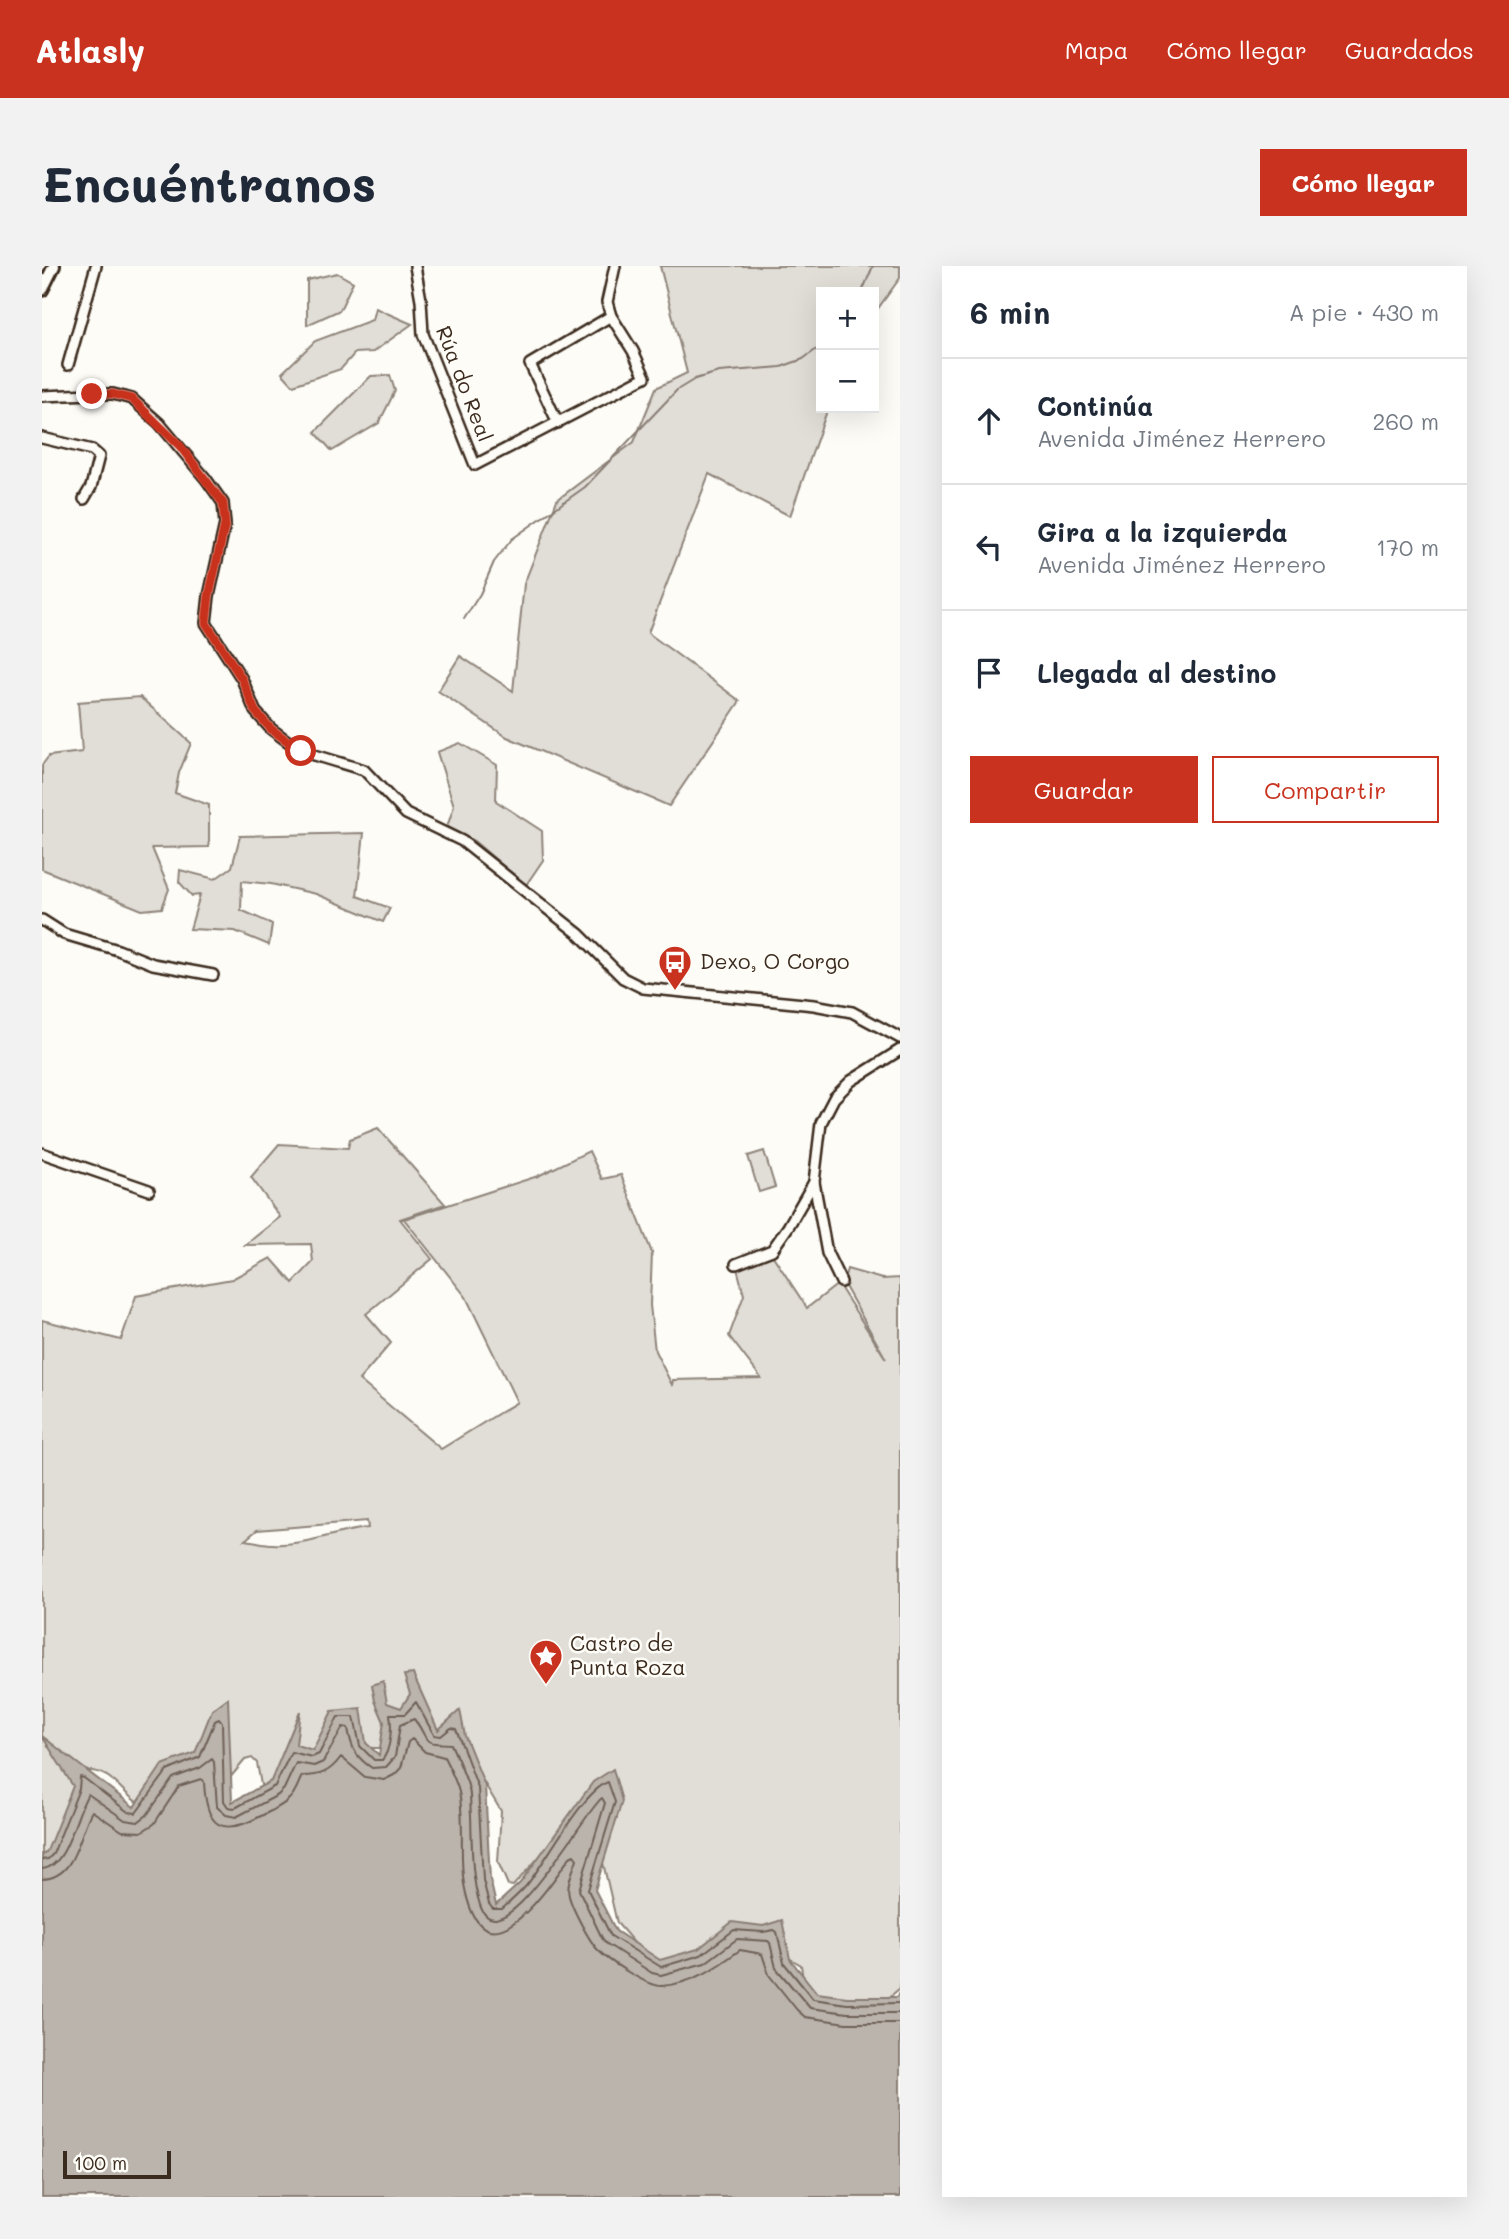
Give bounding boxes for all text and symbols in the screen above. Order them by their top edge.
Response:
text: Atlasly [35,28,145,71]
text: Mapa [1065,34,1129,65]
text: Cómo llegar [1167,34,1307,65]
text: Guardados [1345,34,1474,65]
button: Cómo llegar [1260,149,1467,216]
text: Encuéntranos [42,151,376,214]
map controls [816,287,879,413]
button: + [816,287,879,350]
text: 6 min [970,292,1050,332]
text: A pie · 430 m [1289,297,1439,327]
street label: Rúa do Real [431,322,500,445]
button: − [816,350,879,413]
route end [76,378,107,409]
text: Continúa [1037,389,1153,423]
icon: ahead [970,402,1008,440]
text: 260 m [1372,406,1439,436]
text: Avenida Jiménez Herrero [1037,423,1326,453]
text: Gira a la izquierda [1037,515,1288,549]
icon: left [970,528,1008,566]
text: 170 m [1376,532,1439,562]
text: Avenida Jiménez Herrero [1037,549,1326,579]
icon: arrive [970,654,1008,692]
text: Llegada al destino [1037,656,1276,690]
route start [285,735,316,766]
button: Guardar [970,756,1198,823]
button: Compartir [1212,756,1439,823]
bus stop icon: Dexo, O Corgo [656,943,694,992]
place label: Dexo, O Corgo [700,947,850,974]
place label: Castro de Punta Roza [570,1629,686,1680]
place icon: Castro de Punta Roza [527,1637,565,1686]
scale bar [63,2148,172,2180]
text: 100 m [74,2150,127,2175]

